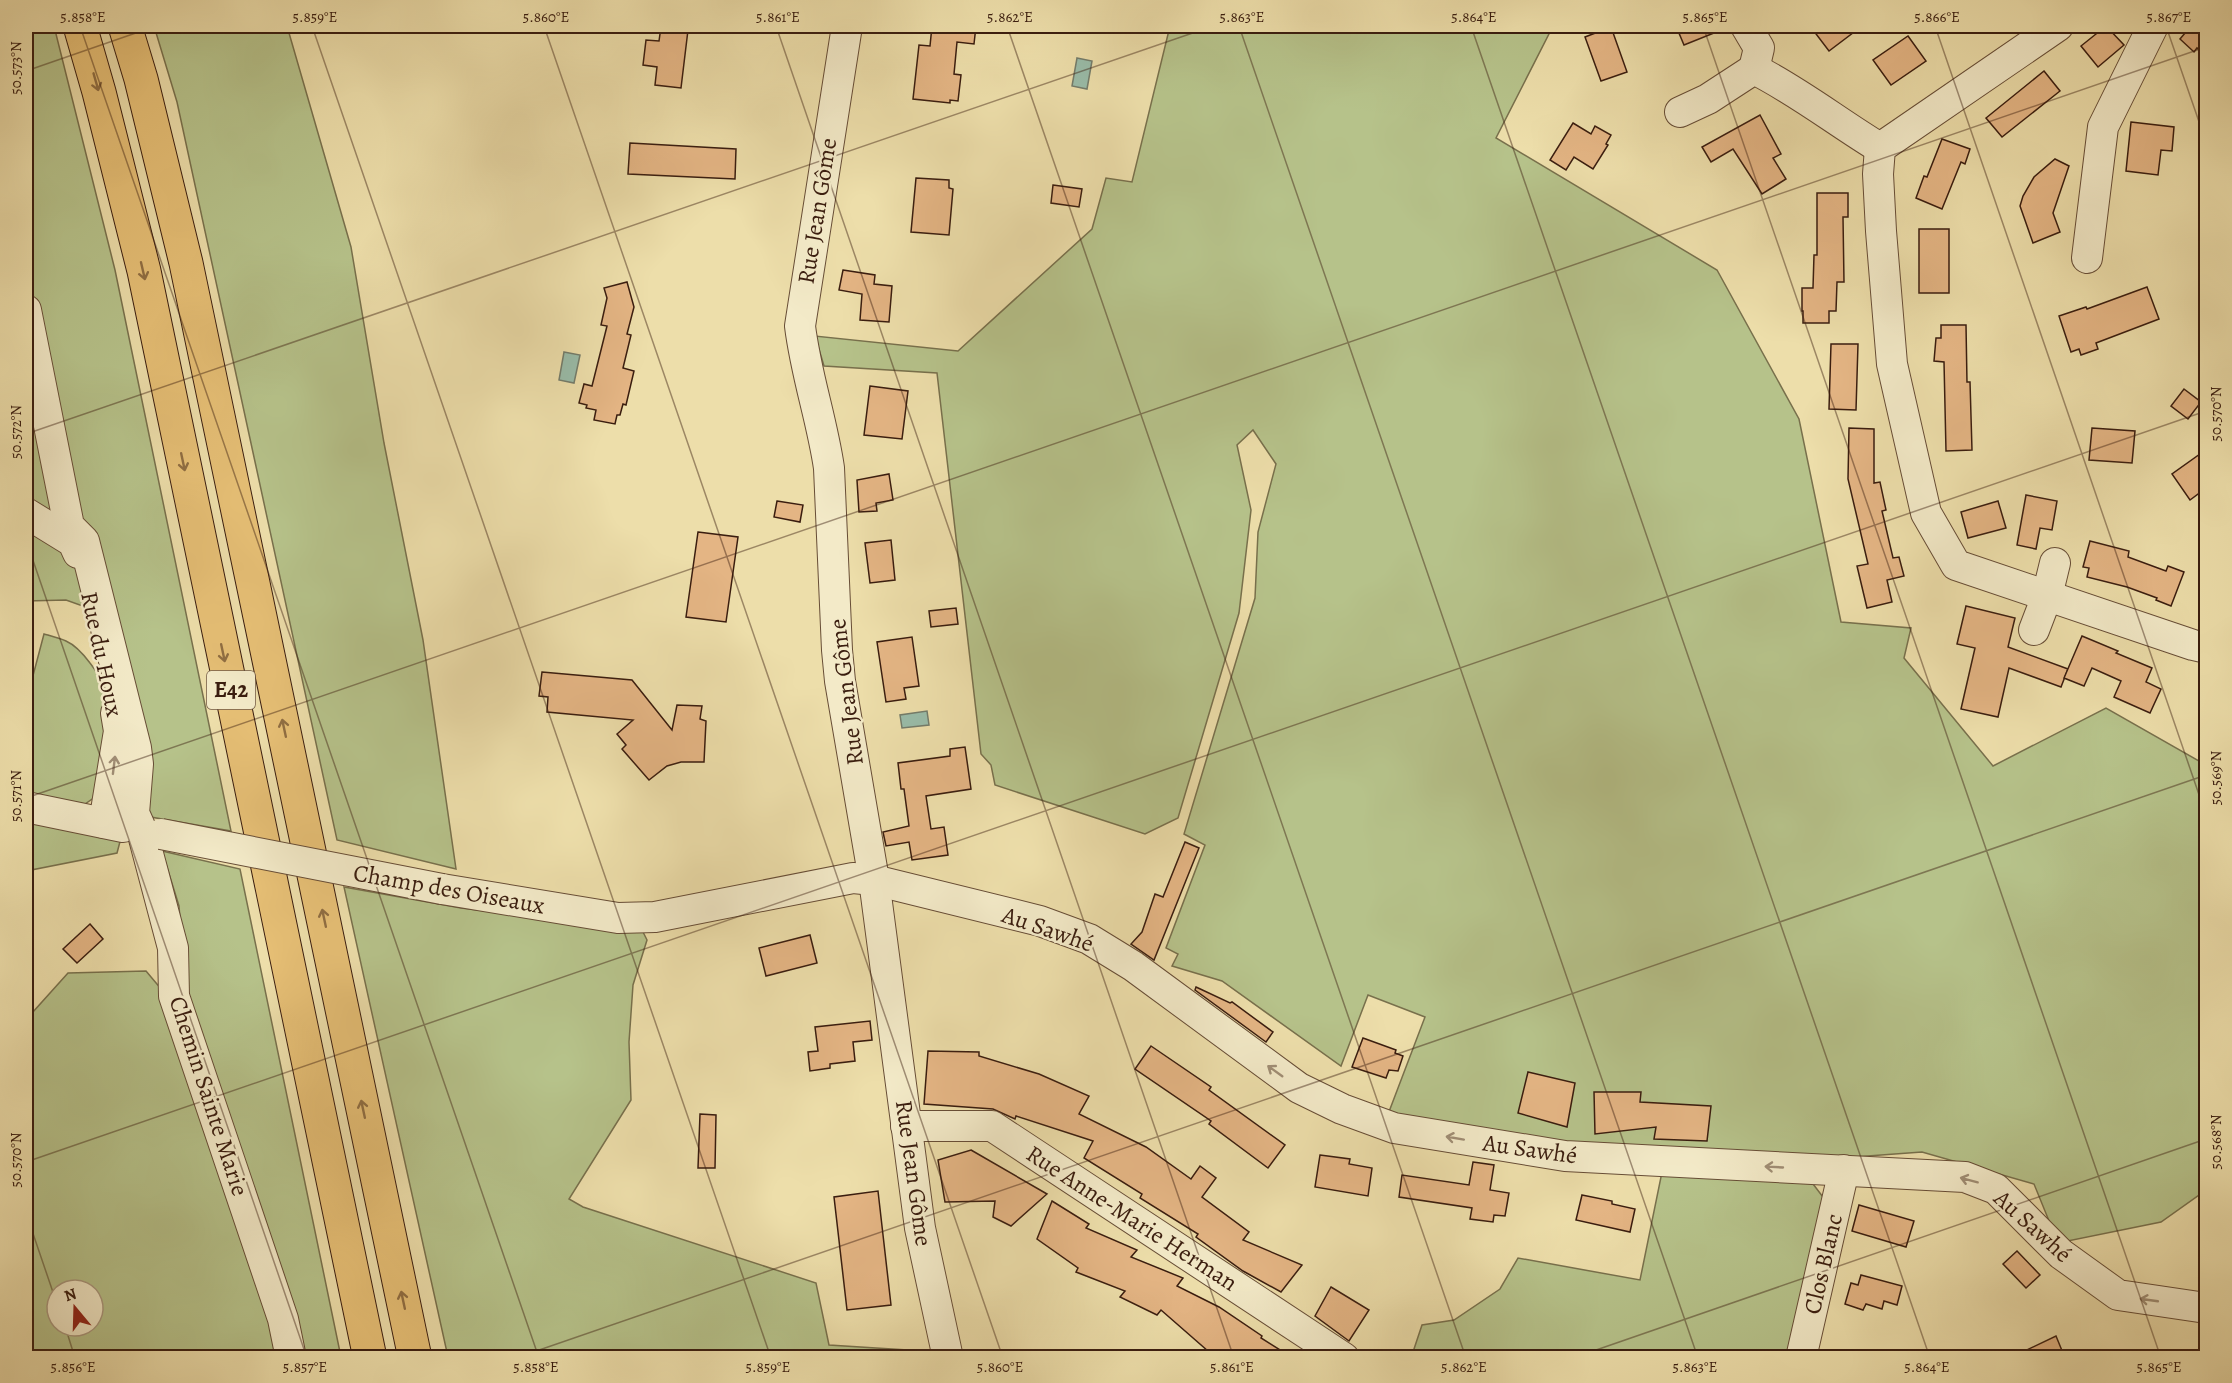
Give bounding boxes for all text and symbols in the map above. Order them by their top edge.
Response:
text: 5.858°E [60,7,106,27]
text: 5.859°E [293,7,337,27]
text: 5.860°E [523,7,569,27]
text: 5.861°E [756,7,800,27]
text: 5.862°E [987,7,1033,27]
text: 5.863°E [1220,7,1264,27]
text: 5.864°E [1451,7,1497,27]
text: 5.865°E [1682,7,1728,27]
text: 5.866°E [1914,7,1960,27]
text: 5.867°E [2147,7,2191,27]
text: 50.573°N [6,41,26,95]
one-way arrow [91,72,102,91]
street label: Rue Jean Gôme [790,136,844,286]
one-way arrow [138,261,150,280]
text: 50.570°N [2206,386,2226,442]
text: 50.572°N [6,405,26,459]
one-way arrow [178,452,190,471]
street label: Rue du Houx [73,589,131,720]
street label: Rue Jean Gôme [821,617,871,767]
one-way arrow [218,643,230,662]
road number: E42 [207,671,255,709]
one-way arrow [278,718,289,738]
text: 50.569°N [2206,751,2226,805]
one-way arrow [109,756,120,776]
text: 50.571°N [6,770,26,822]
street label: Champ des Oiseaux [351,856,548,922]
street label: Au Sawhé [997,898,1098,960]
one-way arrow [318,909,329,929]
street label: Chemin Sainte Marie [162,992,256,1200]
one-way arrow [1267,1064,1283,1077]
street label: Rue Jean Gôme [888,1098,940,1248]
one-way arrow [357,1100,369,1119]
text: 50.568°N [2206,1114,2226,1170]
street label: Au Sawhé [1480,1126,1579,1171]
text: 50.570°N [6,1132,26,1188]
one-way arrow [1446,1132,1466,1143]
street label: Rue Anne-Marie Herman [1020,1138,1244,1298]
one-way arrow [1765,1161,1785,1172]
one-way arrow [1960,1173,1979,1185]
street label: Au Sawhé [1986,1182,2079,1270]
street label: Clos Blanc [1796,1211,1850,1317]
north arrow [45,1278,105,1338]
text: N [61,1282,80,1307]
one-way arrow [397,1291,408,1311]
one-way arrow [2139,1294,2159,1305]
text: 5.856°E [50,1357,96,1377]
text: 5.857°E [283,1357,327,1377]
text: 5.858°E [513,1357,559,1377]
text: 5.859°E [746,1357,790,1377]
text: 5.860°E [977,1357,1023,1377]
text: 5.861°E [1210,1357,1254,1377]
text: 5.862°E [1441,1357,1487,1377]
text: 5.863°E [1673,1357,1717,1377]
text: 5.864°E [1904,1357,1950,1377]
text: 5.865°E [2136,1357,2182,1377]

